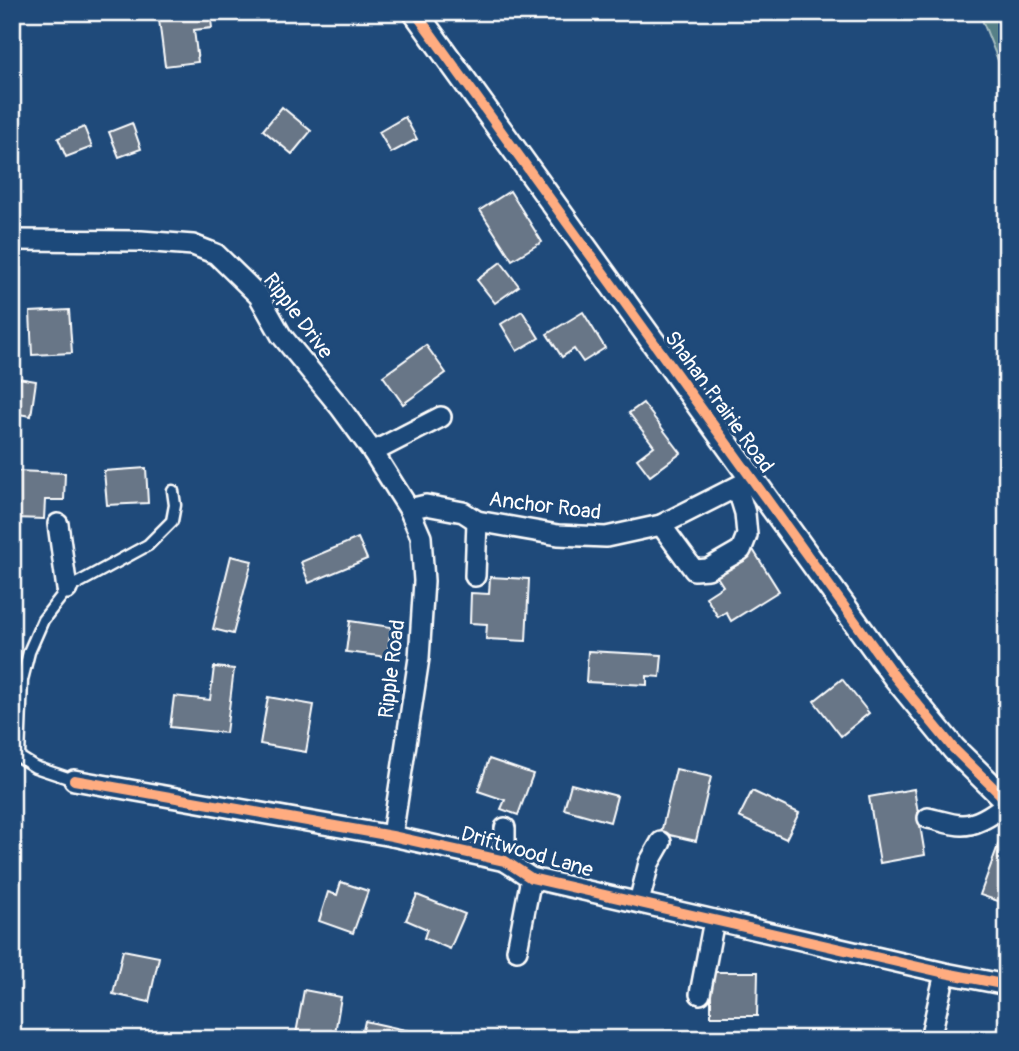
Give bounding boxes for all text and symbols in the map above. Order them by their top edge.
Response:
street label: Ripple Drive [257,268,339,365]
street label: Shahan Prairie Road [658,326,780,478]
street label: Anchor Road [487,486,603,526]
street label: Ripple Road [373,618,411,720]
street label: Driftwood Lane [458,820,597,884]

